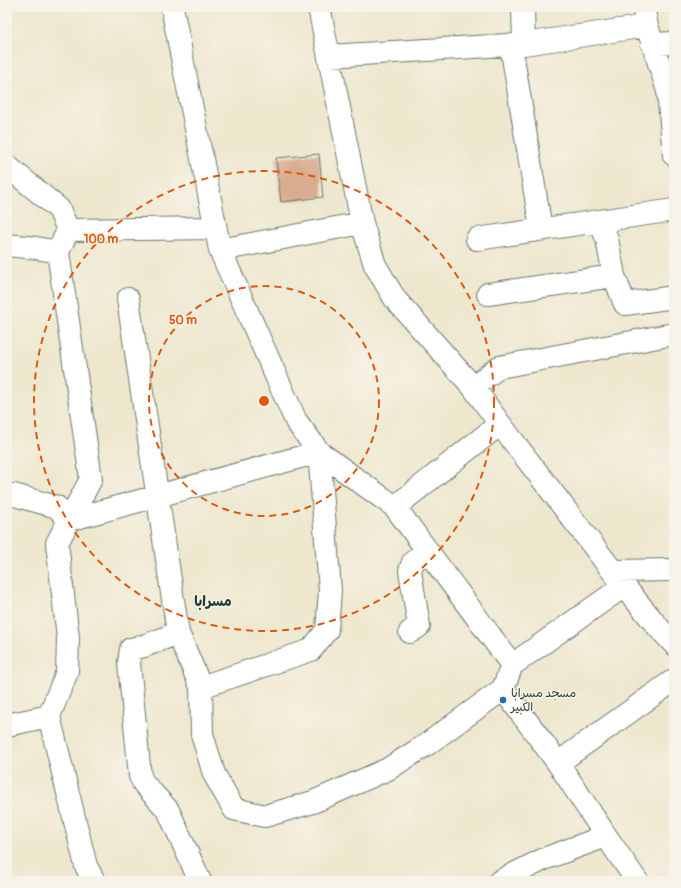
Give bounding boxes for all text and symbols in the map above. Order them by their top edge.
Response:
text: 100 m [84,232,119,247]
text: 50 m [169,313,197,328]
centre of rings [257,394,271,408]
district label: مسرابا [194,593,232,610]
place label: مسجد مسرابا الكبير [510,686,576,715]
marker: مسجد مسرابا الكبير [498,695,508,705]

